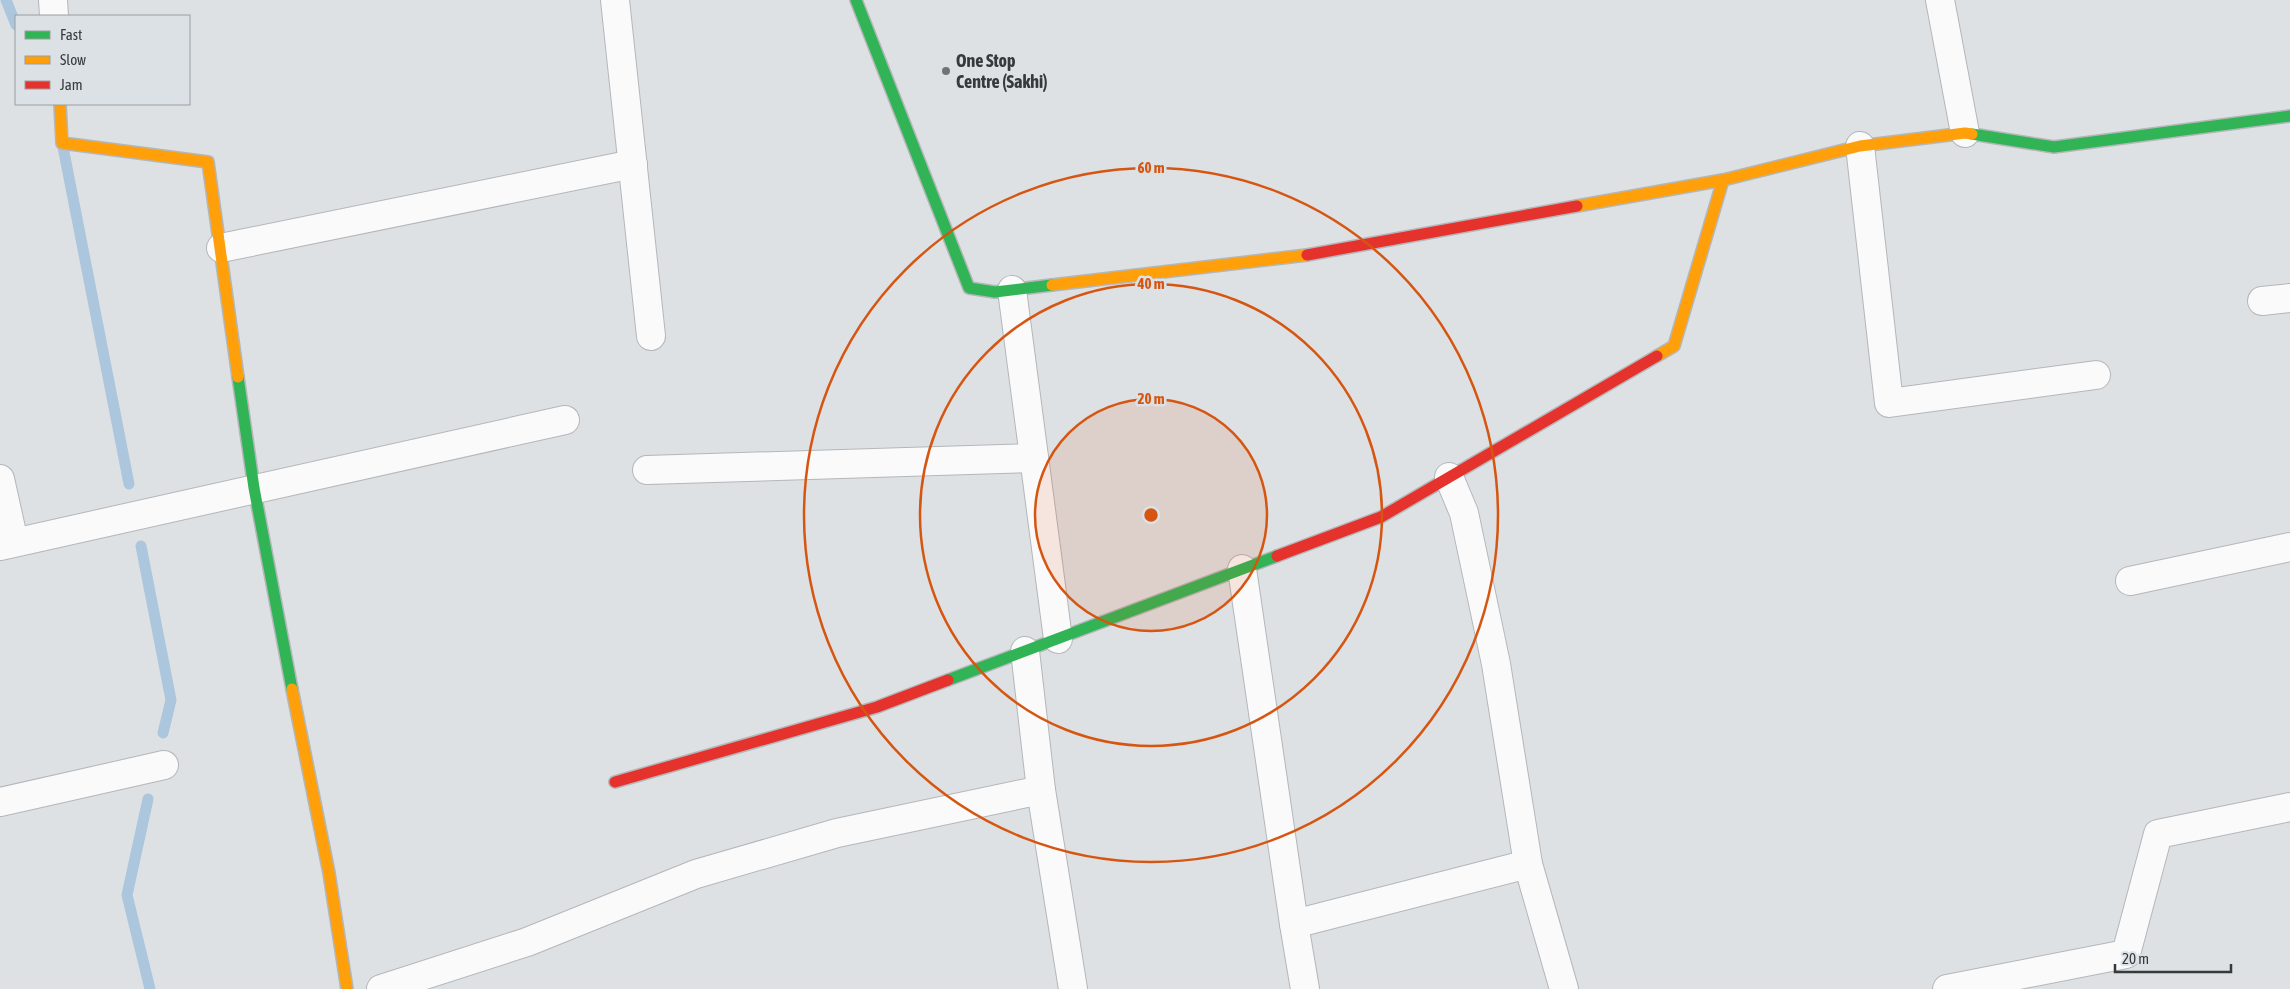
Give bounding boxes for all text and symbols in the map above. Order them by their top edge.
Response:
legend [15,15,190,105]
text: Fast [60,26,82,43]
place label: One Stop Centre (Sakhi) [956,50,1048,92]
text: Slow [60,51,86,68]
marker: One Stop Centre (Sakhi) [940,65,952,77]
text: Jam [60,76,83,93]
text: 60 m [1138,159,1165,176]
text: 40 m [1137,275,1165,292]
text: 20 m [1138,390,1165,407]
centre of rings [1142,506,1160,524]
scale bar [2115,942,2231,974]
text: 20 m [2122,950,2149,967]

